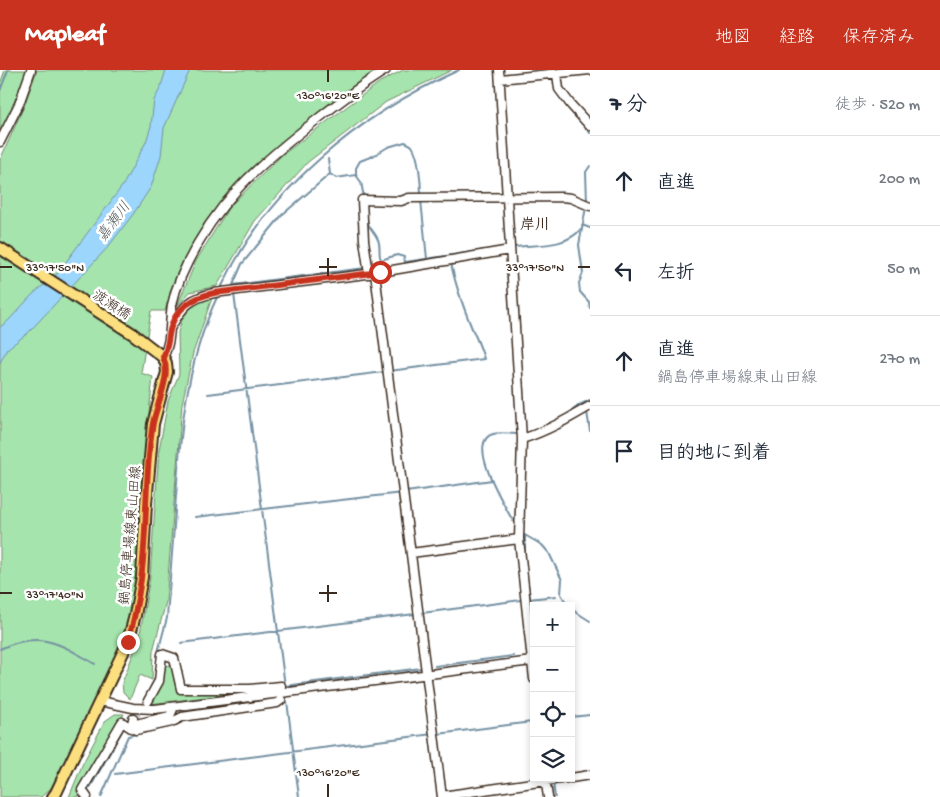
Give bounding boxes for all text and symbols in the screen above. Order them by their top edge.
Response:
text: Mapleaf [25,21,105,50]
text: 地図 [715,28,751,49]
text: 経路 [779,28,815,49]
text: 保存済み [843,28,915,49]
text: 130°16'20"E [296,90,360,104]
text: 7 分 [610,94,647,119]
text: 徒歩 · 520 m [835,97,920,116]
icon: ahead [610,167,638,195]
text: 200 m [879,171,920,190]
text: 直進 [657,173,695,196]
water label: 嘉瀬川 [93,198,135,246]
district label: 岸川 [520,216,550,235]
icon: left [610,257,638,285]
route start [369,261,392,284]
text: 50 m [887,261,920,280]
text: 33°17'50"N [25,262,84,276]
text: 33°17'50"N [505,262,564,276]
text: 左折 [657,263,695,286]
street label: 渡瀬橋 [88,288,133,325]
text: 直進 [657,340,695,363]
icon: ahead [610,347,638,375]
text: 270 m [880,351,920,370]
text: 鍋島停車場線東山田線 [657,370,817,389]
icon: arrive [610,437,638,465]
text: 目的地に到着 [657,443,771,466]
street label: 鍋島停車場線東山田線 [117,465,146,606]
text: 33°17'40"N [25,589,84,603]
map controls [530,602,575,782]
button: + [530,602,575,647]
route end [117,631,140,654]
button: − [530,647,575,692]
button: locate [530,692,575,737]
button: layers [530,737,575,782]
text: 130°16'20"E [296,767,360,781]

